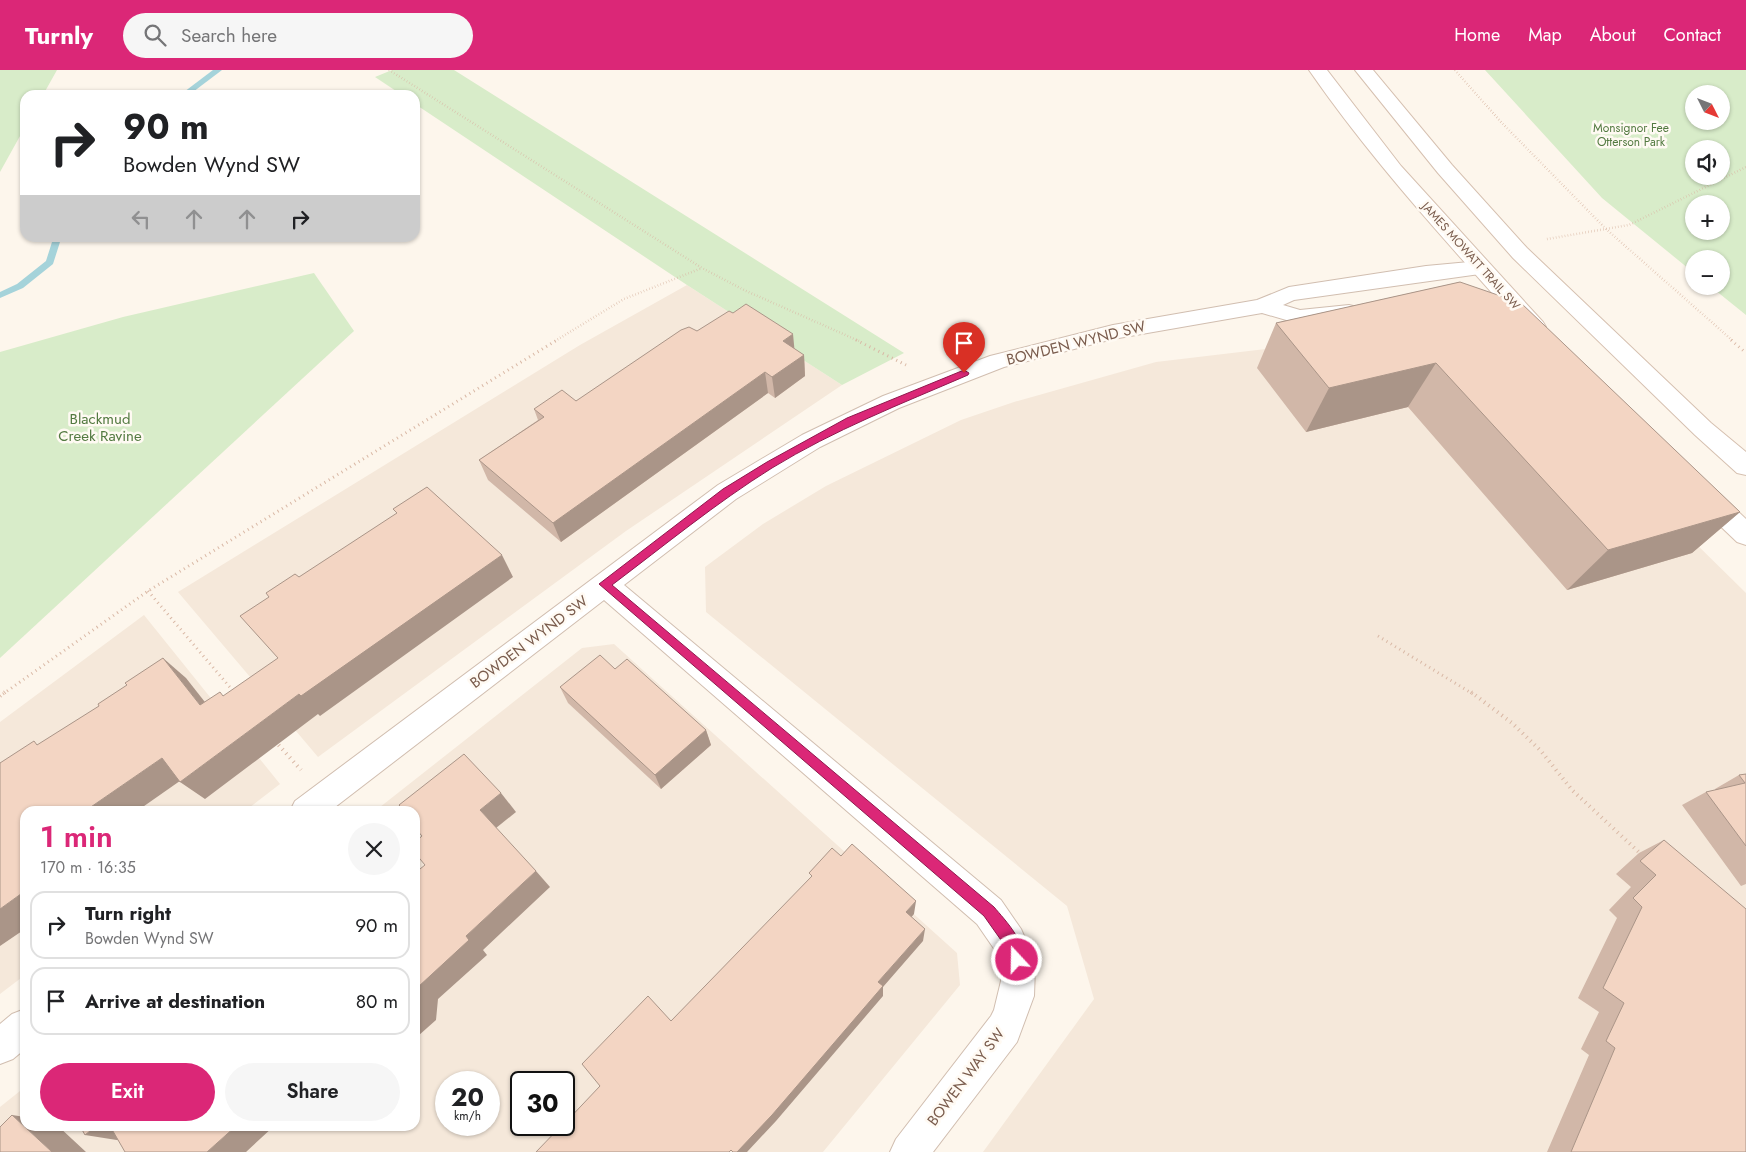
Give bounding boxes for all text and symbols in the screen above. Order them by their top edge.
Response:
search box [123,13,473,58]
text: Turnly [25,18,93,53]
icon: search [141,21,169,49]
text: Search here [181,22,277,49]
text: Home [1454,22,1500,48]
text: Map [1528,22,1562,48]
text: About [1590,22,1635,48]
text: Contact [1663,22,1721,48]
north arrow [1685,85,1730,130]
map controls [1685,85,1730,295]
text: 90 m [123,102,209,152]
icon: right [40,110,105,175]
park label: Monsignor Fee Otterson Park [1593,119,1669,151]
button: sound [1685,140,1730,185]
text: Bowden Wynd SW [123,148,300,180]
button: + [1685,195,1730,240]
street label: JAMES MOWATT TRAIL SW [1416,197,1524,314]
icon: left [127,205,155,233]
icon: ahead [180,205,208,233]
icon: ahead [233,205,261,233]
icon: right [286,205,314,233]
button: − [1685,250,1730,295]
street label: BOWDEN WYND SW [1004,315,1148,371]
pin [943,322,985,373]
icon: arrive [950,329,978,357]
park label: Blackmud Creek Ravine [58,408,142,447]
street label: BOWDEN WYND SW [465,590,593,694]
text: 1 min [40,815,113,858]
button: close [348,823,400,875]
text: 170 m · 16:35 [40,856,136,879]
text: Turn right [85,900,171,927]
icon: right [42,911,70,939]
text: 90 m [355,912,398,939]
text: Bowden Wynd SW [85,927,214,950]
position arrow [990,933,1042,985]
icon: arrive [42,987,70,1015]
text: Arrive at destination [85,988,265,1015]
text: 80 m [356,988,398,1015]
street label: BOWEN WAY SW [922,1023,1010,1130]
button: Exit [40,1063,215,1121]
button: Share [225,1063,400,1121]
speed limit sign: 30 [510,1071,575,1136]
text: 20 [451,1079,484,1115]
text: km/h [454,1107,481,1125]

